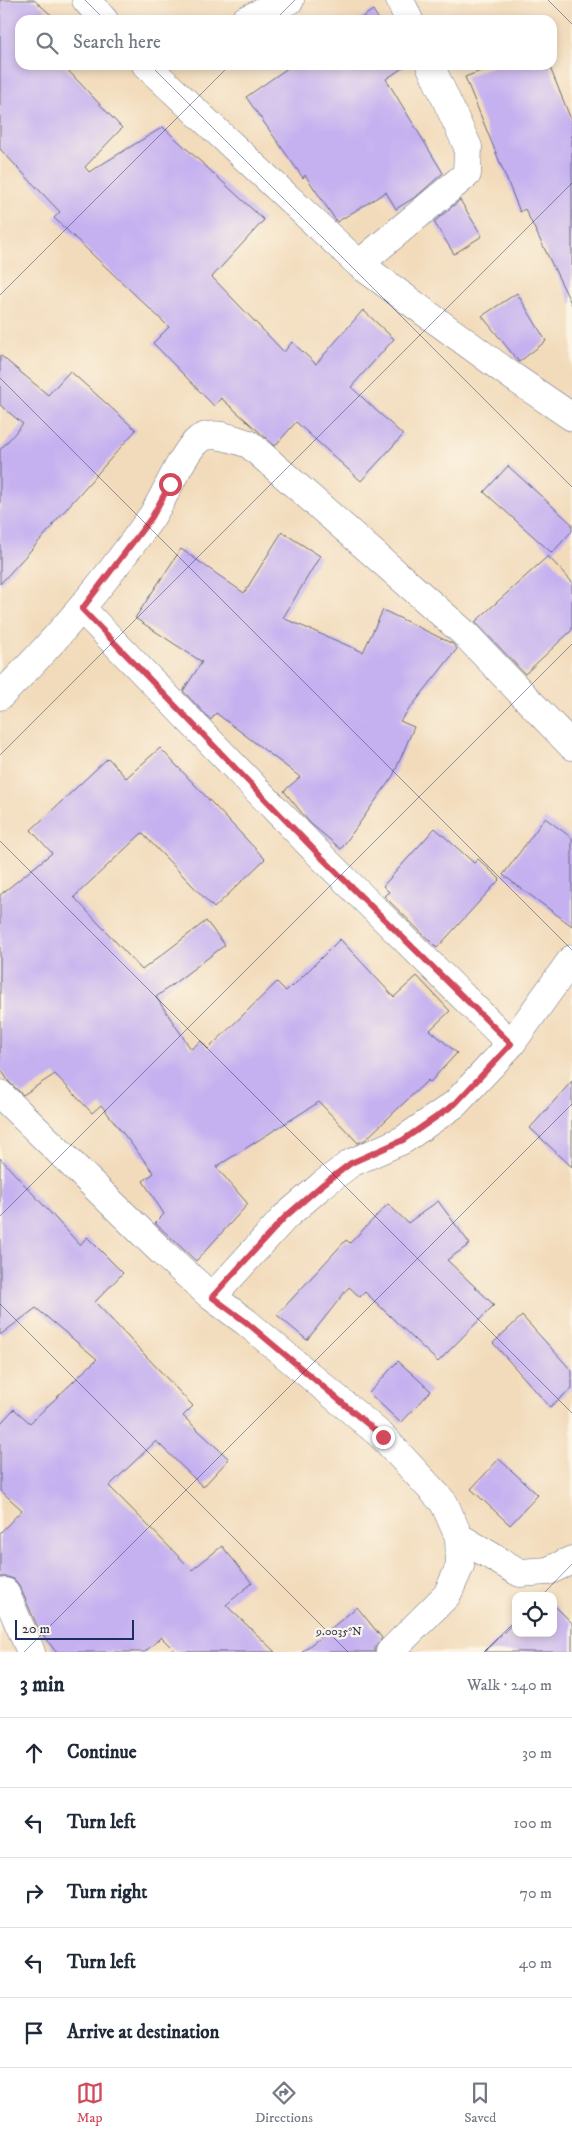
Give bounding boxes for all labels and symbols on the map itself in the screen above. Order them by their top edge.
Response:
route start [159,473,182,496]
route end [372,1426,395,1449]
scale bar [15,1617,134,1640]
text: 9.0035°N [315,1624,362,1639]

